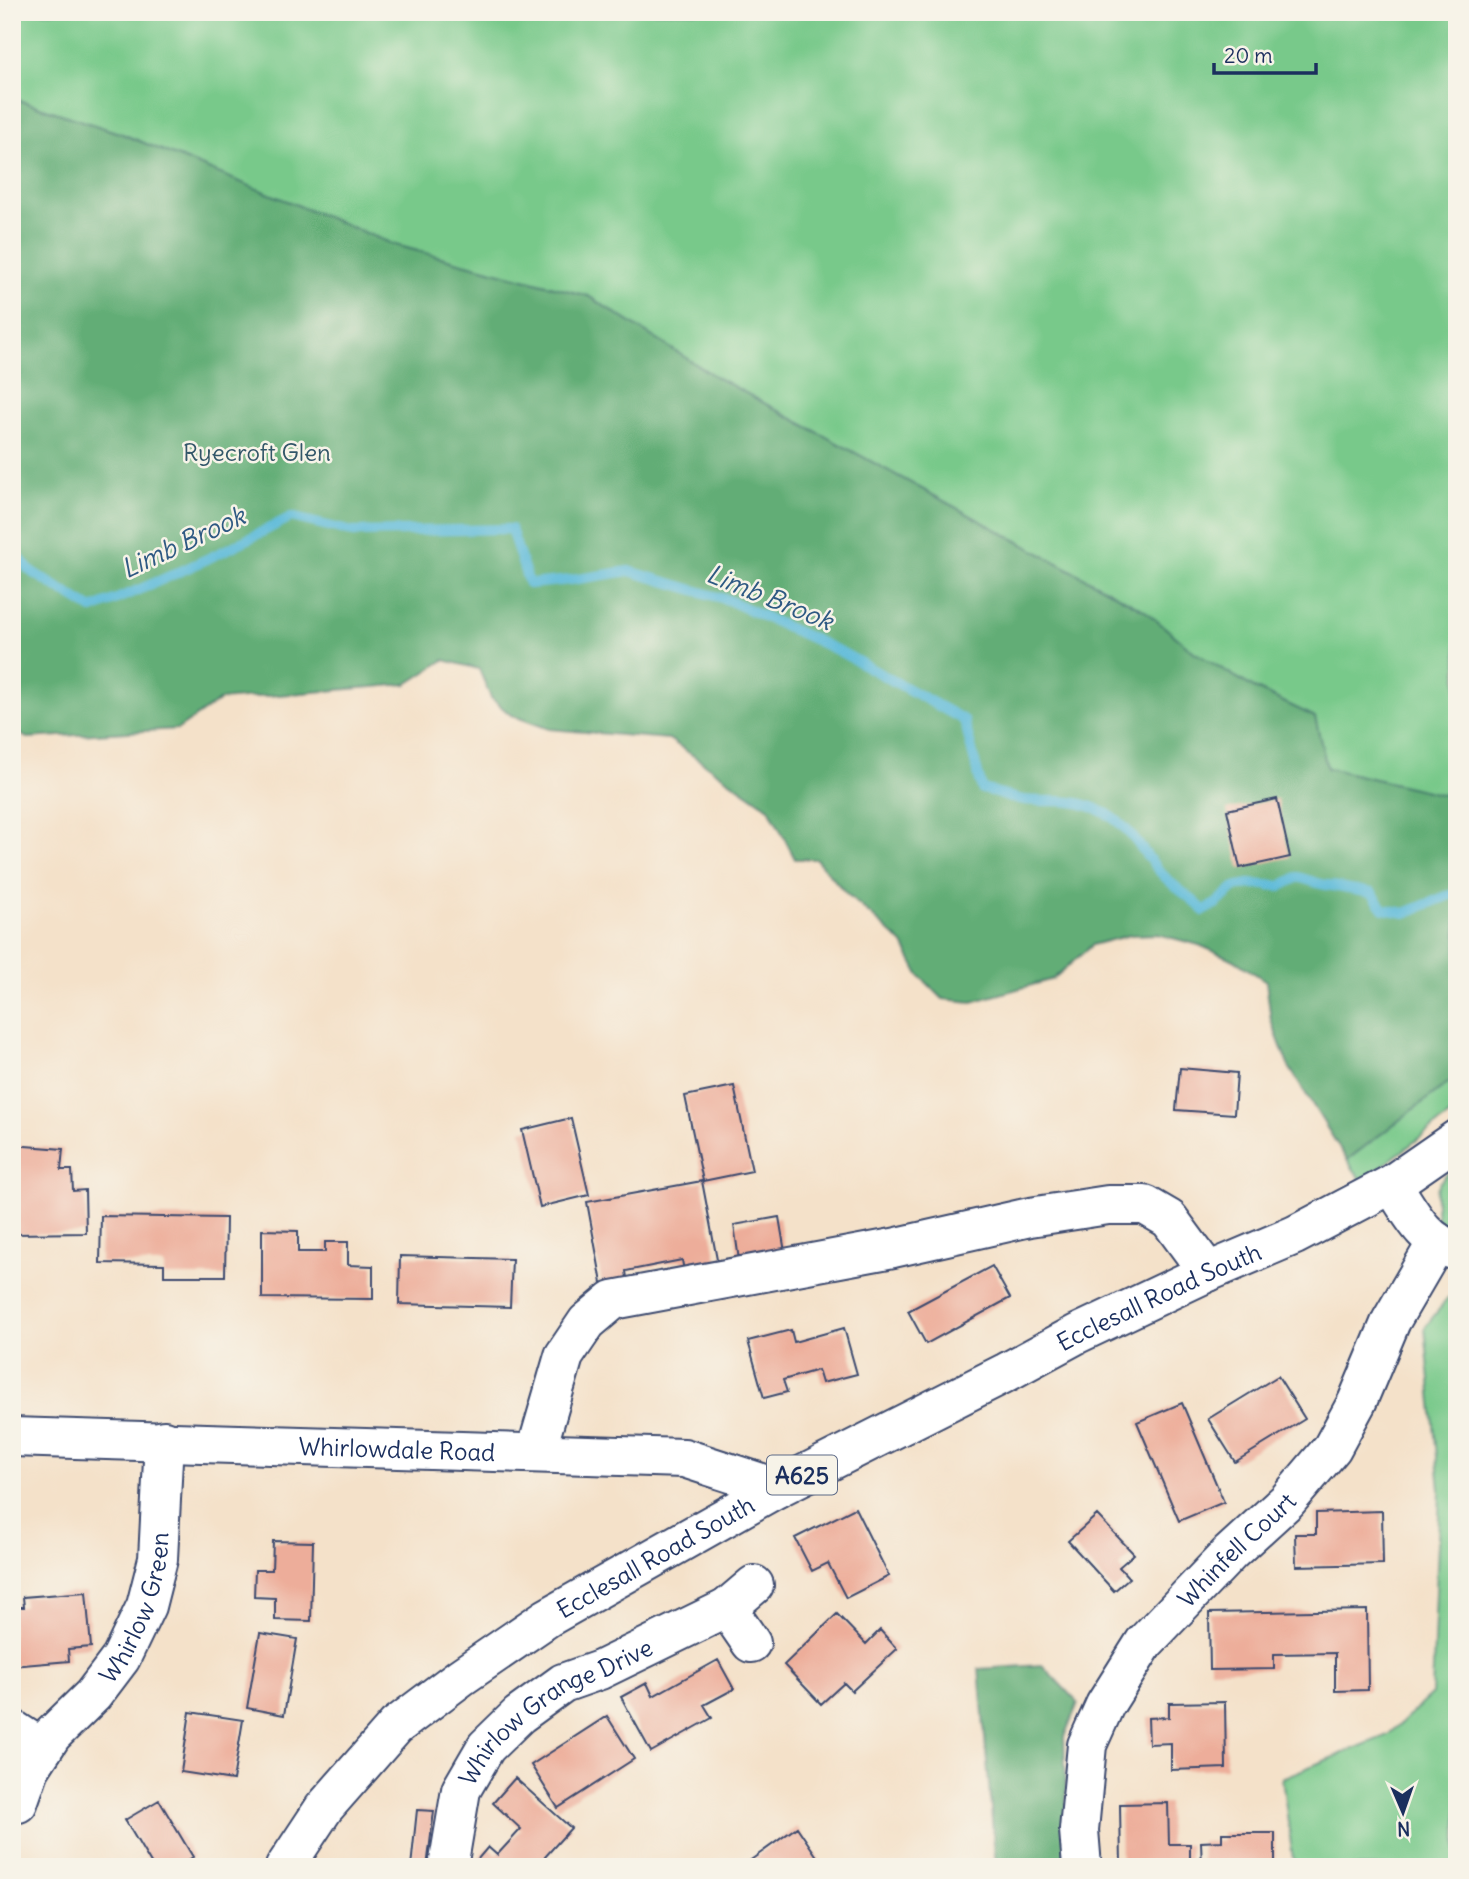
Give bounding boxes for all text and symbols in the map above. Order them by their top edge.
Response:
scale bar [1214,32,1315,76]
text: 20 m [1224,42,1273,69]
park label: Ryecroft Glen [183,437,331,467]
water label: Limb Brook [116,498,252,585]
water label: Limb Brook [702,557,840,638]
street label: Ecclesall Road South [1051,1236,1266,1357]
street label: Whirlowdale Road [298,1431,496,1467]
road number: A625 [767,1456,837,1494]
street label: Whinfell Court [1171,1487,1302,1614]
street label: Ecclesall Road South [551,1489,759,1624]
street label: Whirlow Green [92,1531,174,1689]
street label: Whirlow Grange Drive [452,1632,657,1791]
north arrow [1368,1778,1438,1848]
text: N [1397,1817,1411,1841]

